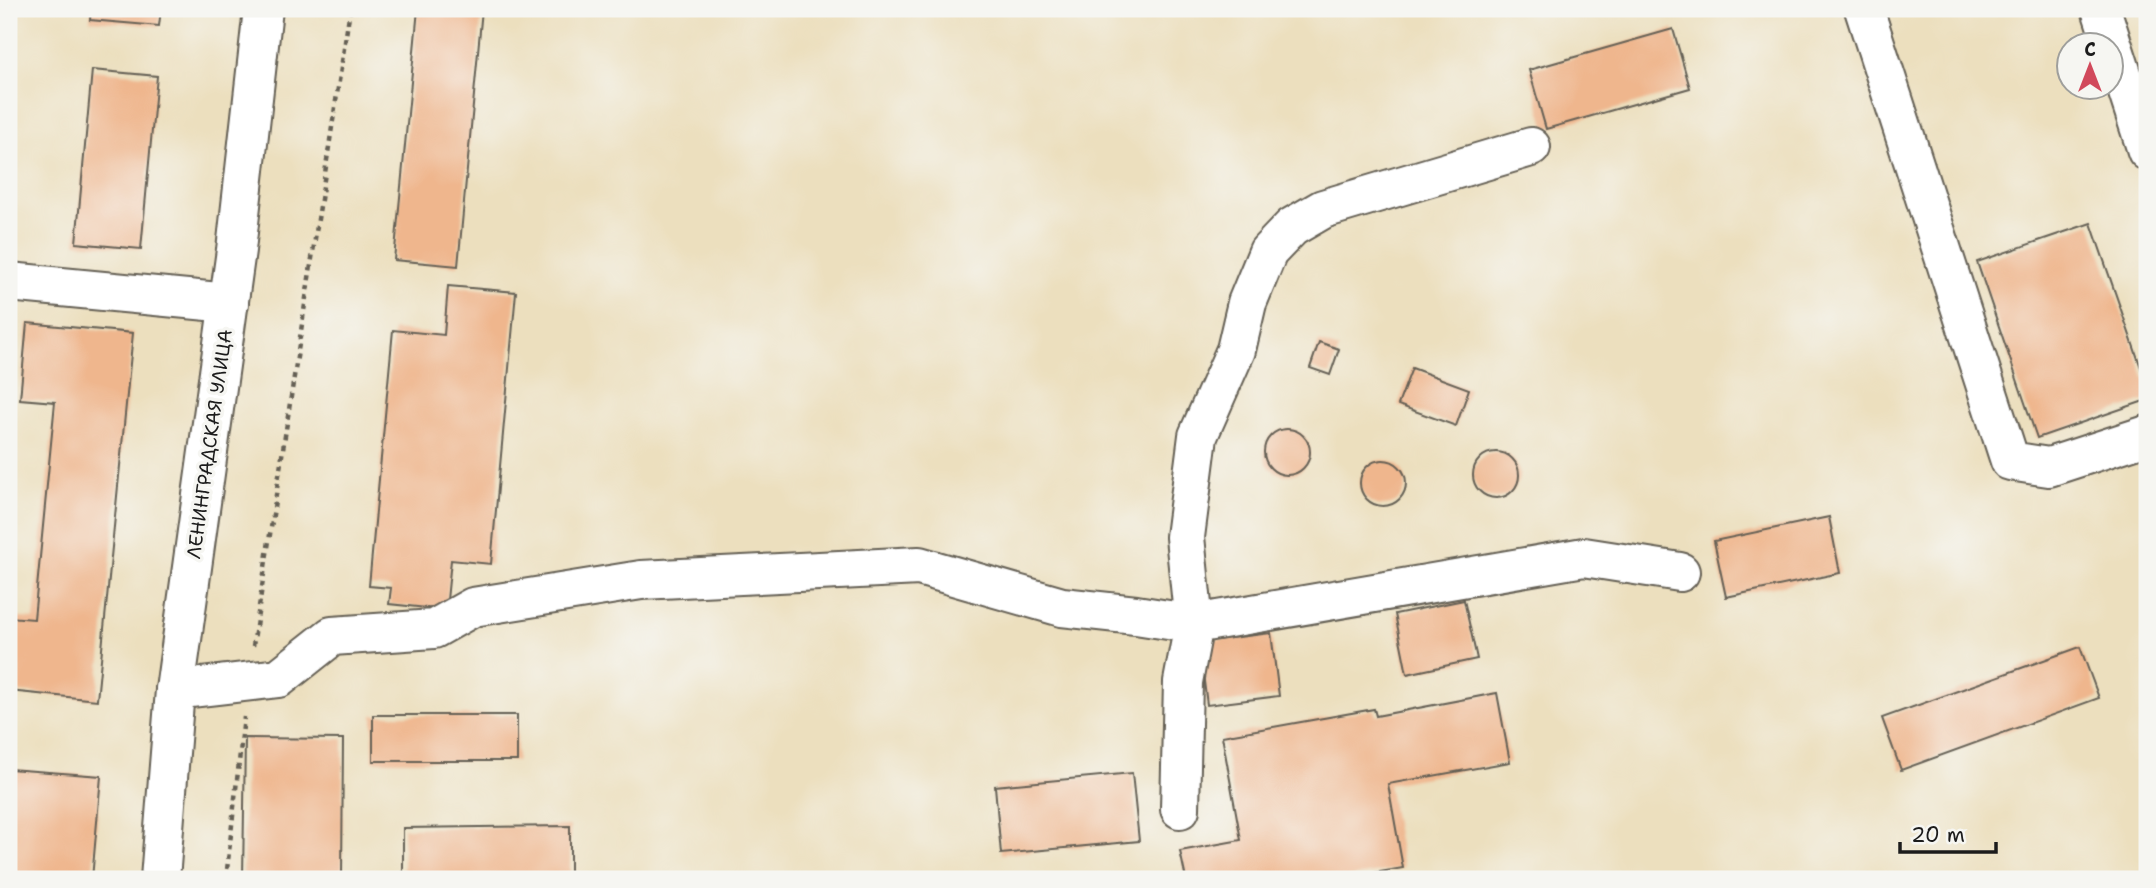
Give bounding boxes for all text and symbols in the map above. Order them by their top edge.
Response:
north arrow [2054,32,2124,102]
text: С [2084,37,2096,62]
street label: ЛЕНИНГРАДСКАЯ УЛИЦА [181,328,238,560]
scale bar [1900,811,1997,855]
text: 20 m [1911,821,1965,849]

